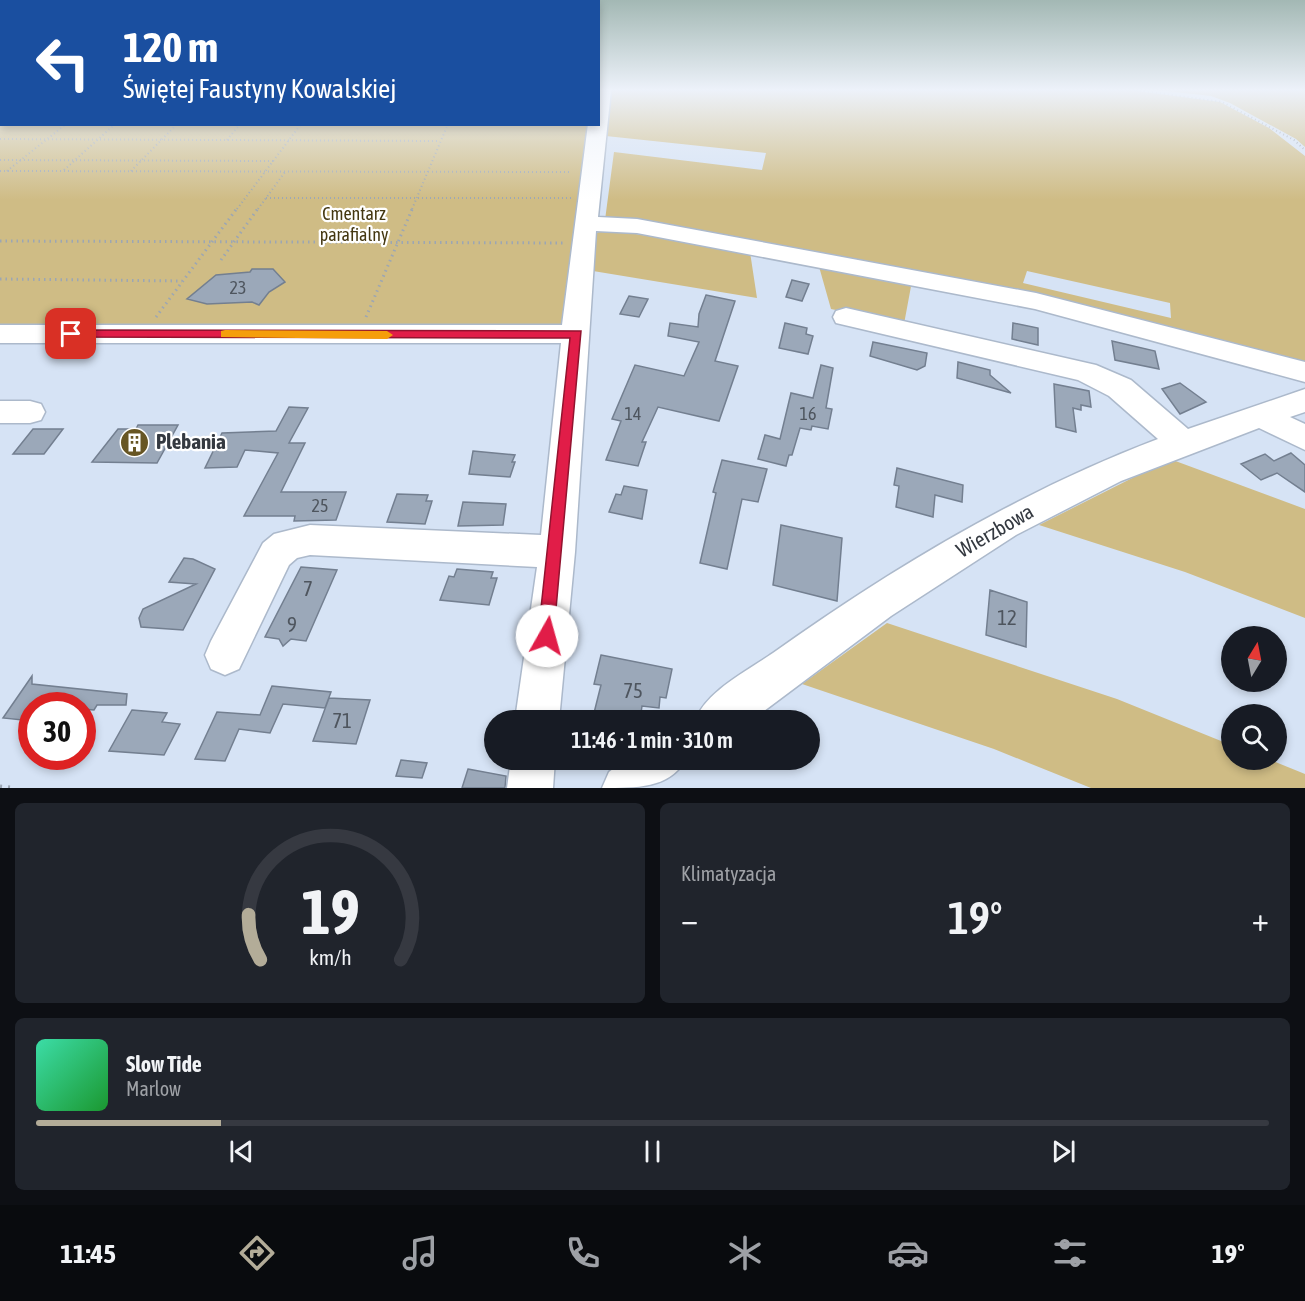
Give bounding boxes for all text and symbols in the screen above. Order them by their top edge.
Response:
text: 120 m [123,23,218,71]
icon: left [24,24,102,102]
text: Świętej Faustyny Kowalskiej [123,73,397,104]
park label: Cmentarz parafialny [320,203,388,245]
house number: 23 [230,277,246,298]
pin [45,308,96,359]
icon: arrive [54,317,87,350]
house number: 14 [625,403,641,424]
house number: 16 [800,403,816,424]
building icon: Plebania [119,426,151,458]
place label: Plebania [156,429,226,453]
house number: 25 [312,495,328,516]
street label: Wierzbowa [952,498,1037,562]
house number: 7 [303,576,313,600]
position arrow [515,604,579,668]
house number: 12 [997,605,1017,629]
house number: 9 [287,612,297,636]
north arrow [1221,626,1287,692]
map controls [1221,626,1287,770]
house number: 75 [623,678,643,702]
speed limit sign: 30 [18,692,96,770]
button: search [1221,704,1287,770]
house number: 71 [332,708,352,732]
text: 11:46 · 1 min · 310 m [571,727,733,753]
text: Klimatyzacja [681,862,776,885]
text: 19 [301,876,359,947]
text: 19° [948,892,1002,944]
text: − [681,900,698,938]
text: + [1252,900,1269,938]
text: km/h [309,945,351,970]
text: Slow Tide [126,1051,202,1077]
text: Marlow [126,1077,181,1100]
icon: previous [225,1135,258,1168]
icon: pause [636,1135,669,1168]
icon: next [1047,1135,1080,1168]
icon: directions [236,1232,278,1274]
icon: music [399,1232,441,1274]
icon: phone [562,1232,604,1274]
icon: climate [724,1232,766,1274]
icon: car [887,1232,929,1274]
icon: filters [1049,1232,1091,1274]
text: 11:45 [60,1238,116,1269]
text: 19° [1212,1238,1245,1269]

